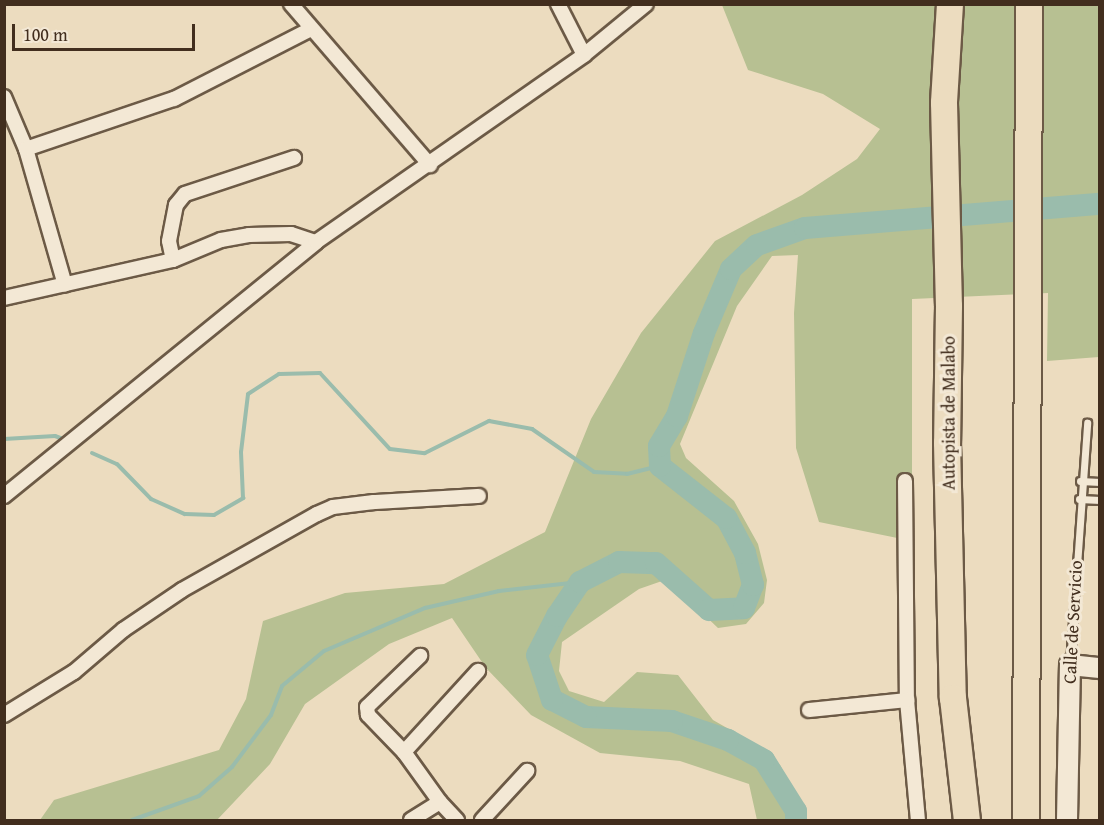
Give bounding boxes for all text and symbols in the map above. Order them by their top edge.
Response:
scale bar [15,12,198,50]
text: 100 m [23,21,68,48]
street label: Autopista de Malabo [938,336,960,490]
street label: Calle de Servicio [1059,560,1087,684]

